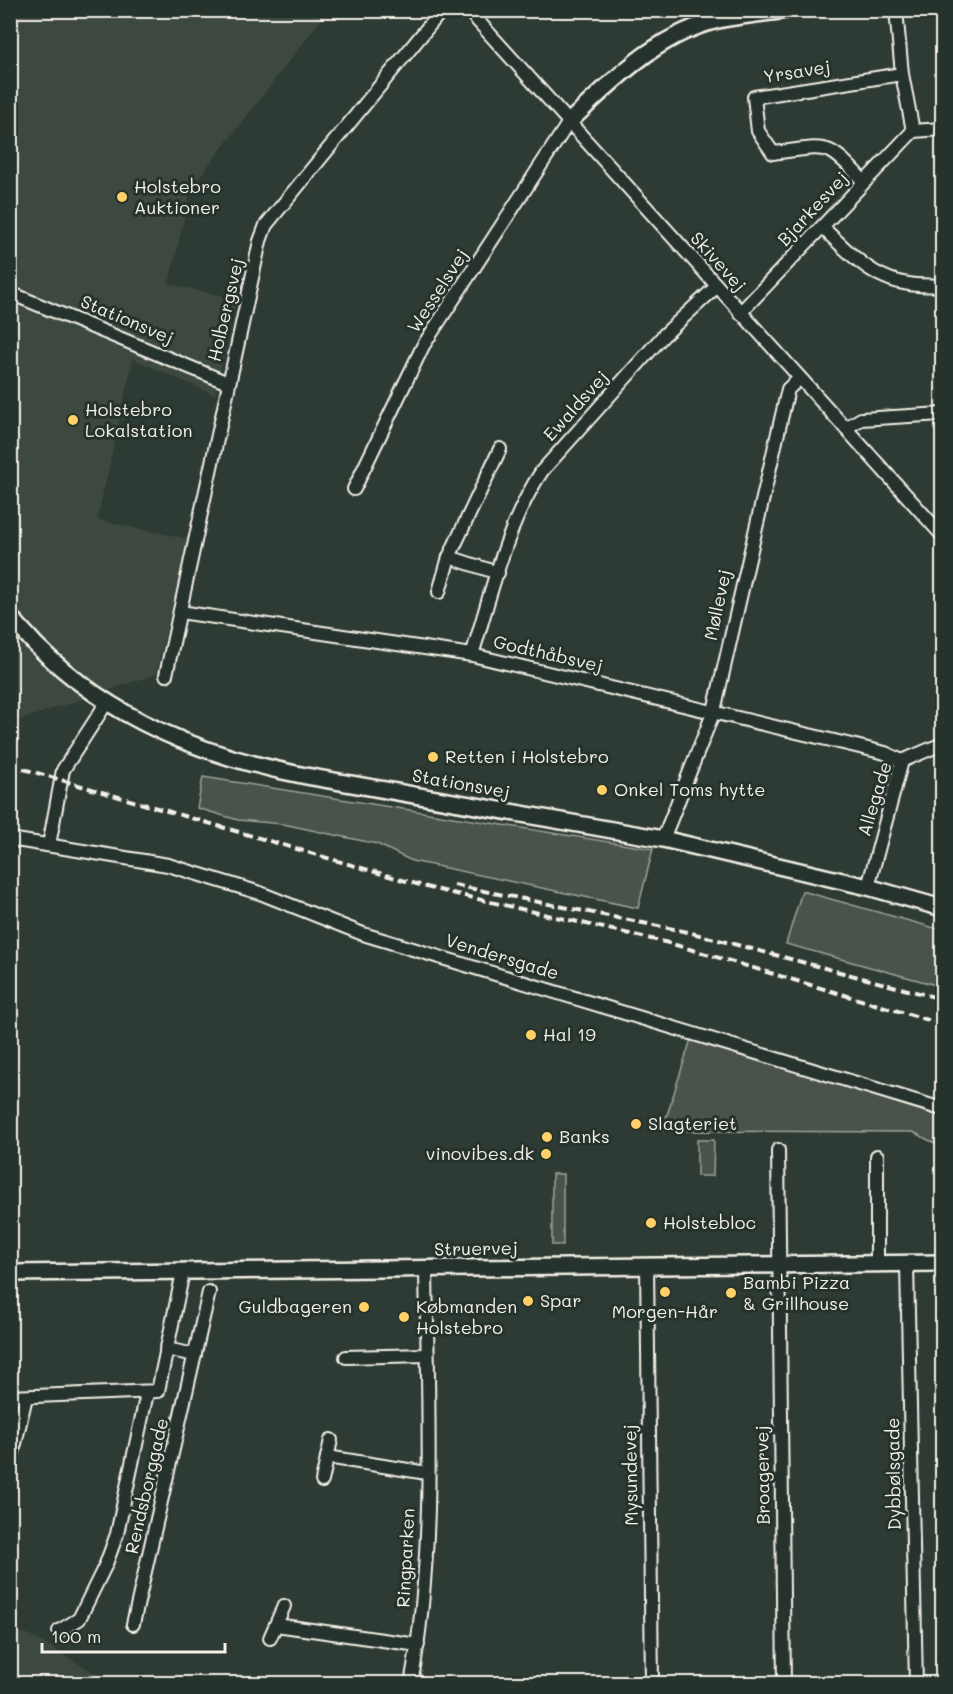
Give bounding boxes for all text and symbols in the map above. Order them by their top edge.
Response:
street label: Yrsavej [762,54,832,88]
street label: Bjarkesvej [772,166,853,251]
place label: Holstebro Auktioner [134,174,221,219]
marker: Holstebro Auktioner [115,190,129,204]
street label: Skivevej [686,226,752,296]
street label: Wesselsvej [401,244,473,337]
street label: Holbergsvej [201,256,249,364]
street label: Stationsvej [77,289,178,349]
street label: Ewaldsvej [537,365,613,446]
place label: Holstebro Lokalstation [85,397,192,442]
marker: Holstebro Lokalstation [66,413,80,427]
street label: Møllevej [698,567,736,643]
street label: Godthåbsvej [491,629,605,677]
place label: Retten i Holstebro [445,744,609,768]
marker: Retten i Holstebro [426,750,440,764]
street label: Allegade [851,758,897,839]
street label: Stationsvej [410,763,512,803]
place label: Onkel Toms hytte [614,777,765,801]
marker: Onkel Toms hytte [595,783,609,797]
street label: Vendersgade [443,927,562,985]
place label: Hal 19 [543,1022,596,1046]
marker: Hal 19 [524,1028,538,1042]
place label: Slagteriet [648,1111,737,1135]
marker: Slagteriet [629,1117,643,1131]
place label: Banks [559,1124,610,1148]
marker: Banks [540,1130,554,1144]
place label: vinovibes.dk [426,1141,534,1165]
marker: vinovibes.dk [539,1147,553,1161]
place label: Holstebloc [663,1210,756,1234]
marker: Holstebloc [644,1216,658,1230]
street label: Struervej [434,1235,518,1261]
place label: Bambi Pizza & Grillhouse [743,1270,850,1315]
marker: Morgen-Hår [658,1285,672,1299]
marker: Bambi Pizza & Grillhouse [724,1286,738,1300]
place label: Spar [540,1288,582,1312]
place label: Guldbageren [238,1294,352,1318]
place label: Købmanden Holstebro [416,1294,517,1339]
marker: Spar [521,1294,535,1308]
place label: Morgen-Hår [612,1299,718,1323]
marker: Guldbageren [357,1300,371,1314]
marker: Købmanden Holstebro [397,1310,411,1324]
street label: Rendsborggade [119,1416,173,1556]
street label: Dybbølsgade [880,1417,906,1531]
street label: Mysundevej [617,1424,643,1526]
street label: Broagervej [749,1425,775,1525]
street label: Ringparken [390,1508,420,1608]
scale bar [42,1616,225,1654]
text: 100 m [51,1624,101,1648]

